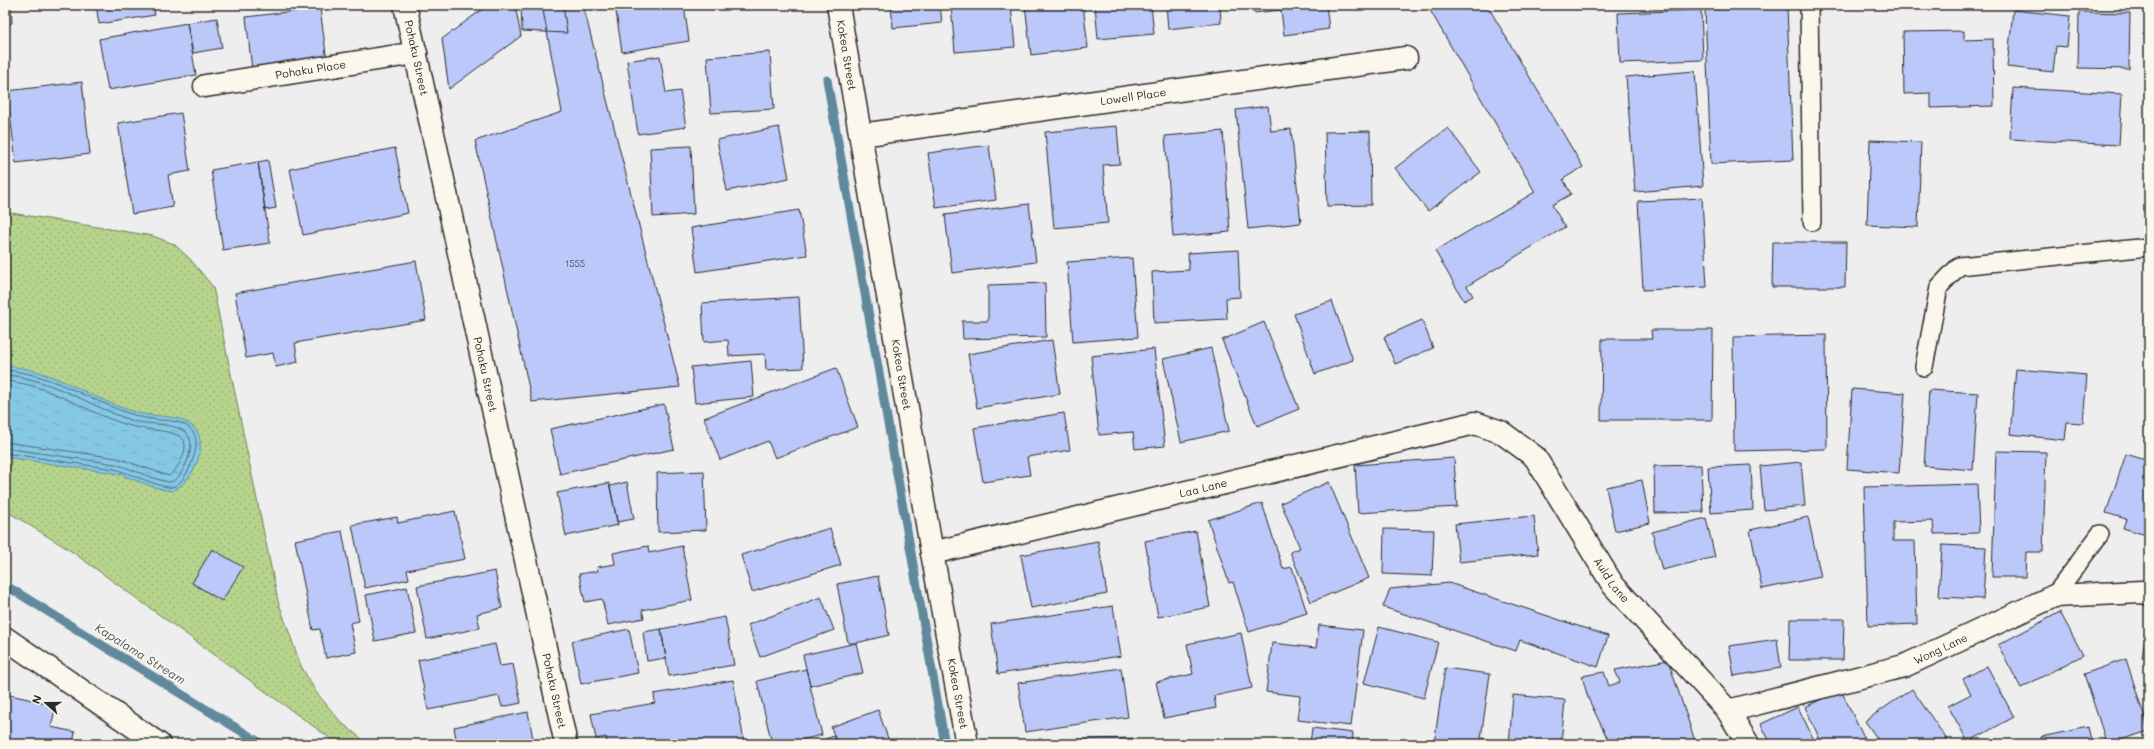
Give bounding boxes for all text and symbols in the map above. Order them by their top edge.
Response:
street label: Pohaku Street [401,19,433,97]
street label: Kokea Street [834,19,861,92]
street label: Pohaku Place [274,56,347,82]
street label: Lowell Place [1099,84,1167,108]
house number: 1555 [565,258,585,269]
street label: Pohaku Street [470,335,501,413]
street label: Kokea Street [888,338,915,411]
street label: Laa Lane [1178,475,1229,501]
street label: Auld Lane [1591,554,1633,606]
water label: Kapalama Stream [92,619,189,687]
street label: Wong Lane [1911,629,1970,668]
street label: Pohaku Street [539,652,570,730]
street label: Kokea Street [944,657,972,730]
north arrow [26,683,66,723]
text: N [28,693,45,706]

